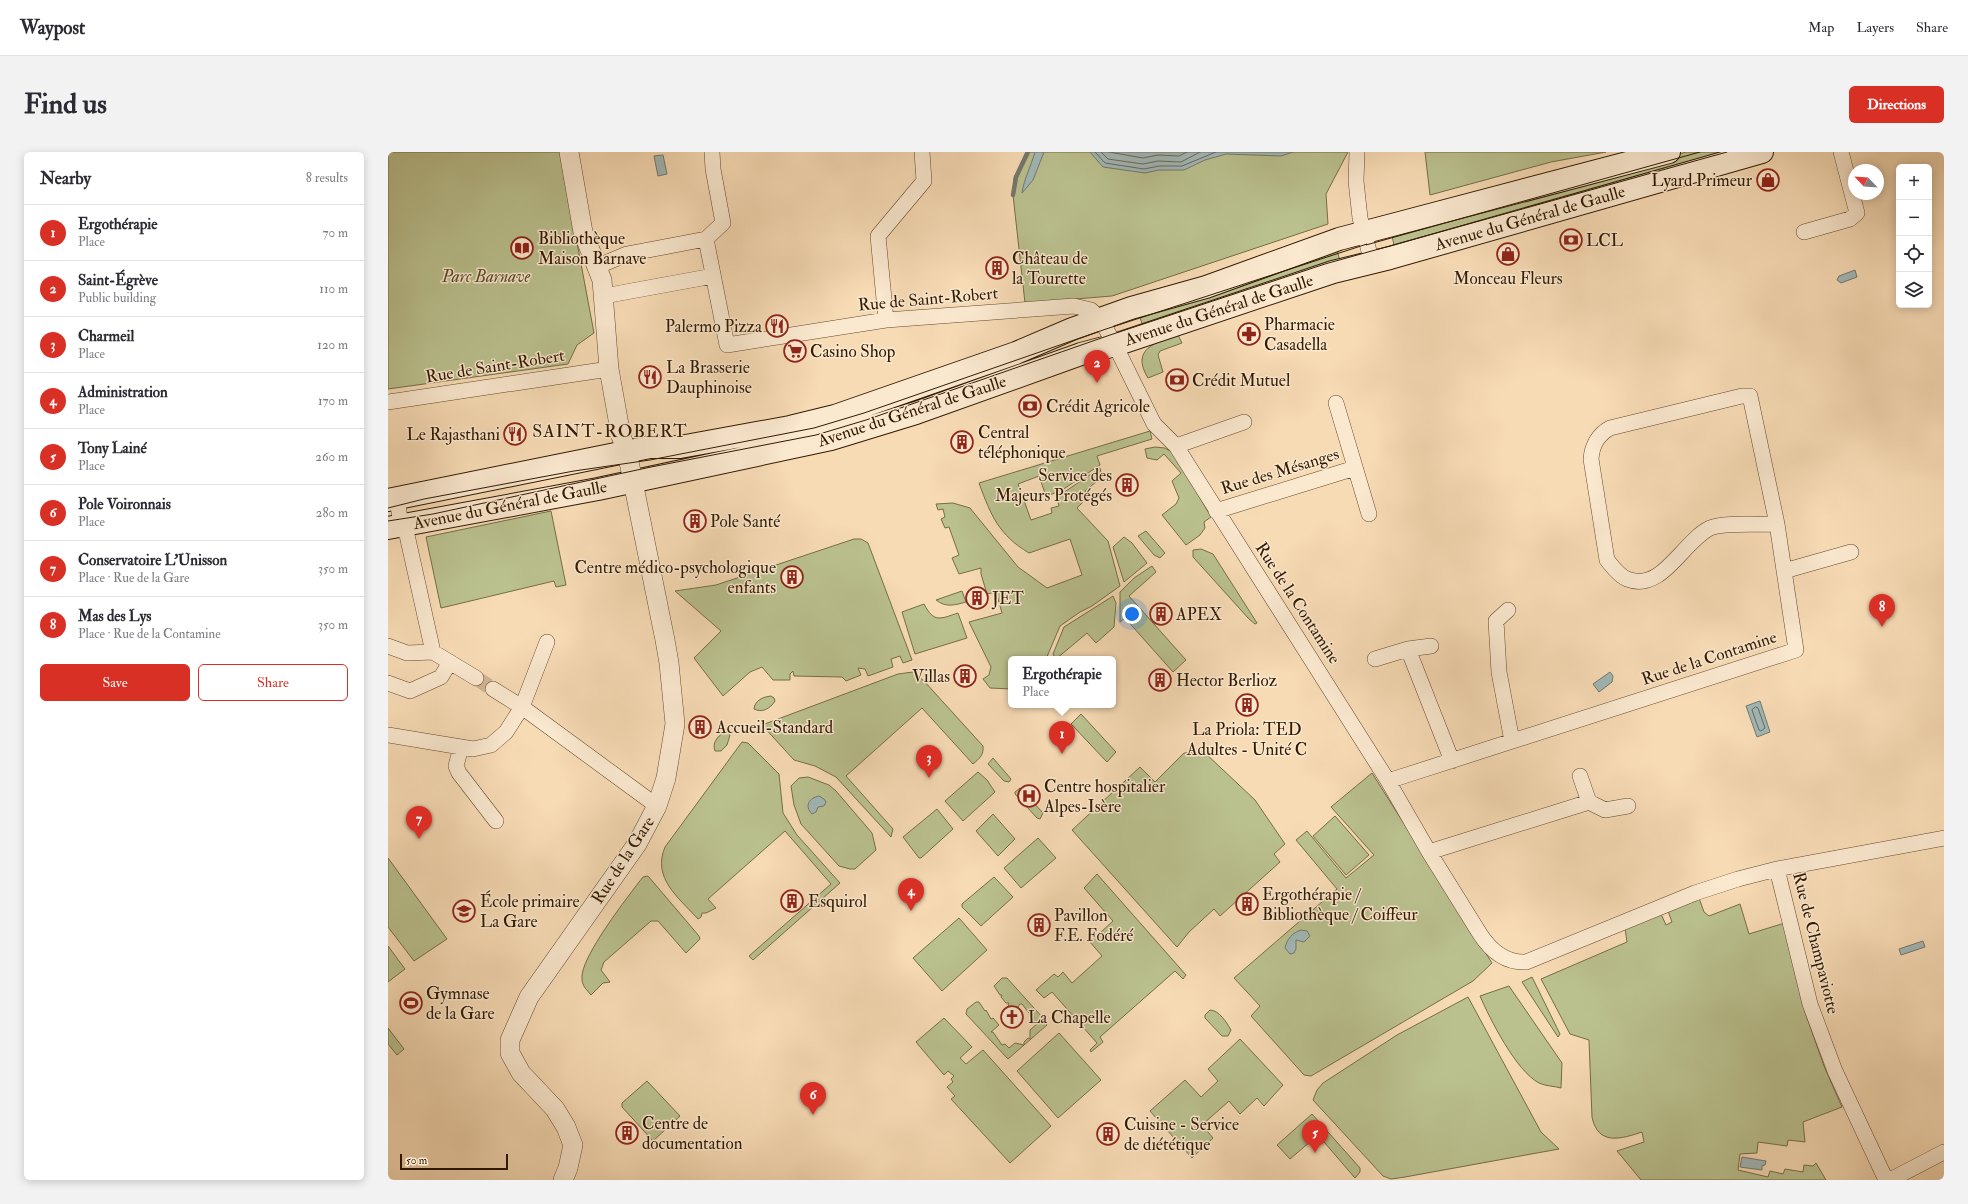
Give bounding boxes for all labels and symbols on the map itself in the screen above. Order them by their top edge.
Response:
north arrow [1848,164,1884,200]
shop icon: Lyard Primeur [1755,167,1781,193]
place label: Lyard Primeur [1651,170,1753,192]
street label: Avenue du Général de Gaulle [1431,181,1628,256]
bank icon: LCL [1558,227,1584,253]
place label: Bibliothèque Maison Barnave [538,228,646,269]
place label: LCL [1586,230,1624,251]
library icon: Bibliothèque Maison Barnave [509,235,535,261]
shop icon: Monceau Fleurs [1495,241,1521,267]
place label: Château de la Tourette [1012,248,1088,289]
building icon: Château de la Tourette [984,255,1010,281]
park label: Parc Barnave [441,266,531,287]
place label: Monceau Fleurs [1453,268,1563,289]
street label: Avenue du Général de Gaulle [1121,270,1316,351]
street label: Rue de Saint-Robert [857,282,999,316]
restaurant icon: Palermo Pizza [764,313,790,339]
place label: Pharmacie Casadella [1264,314,1335,355]
place label: Palermo Pizza [665,316,763,337]
pharmacy icon: Pharmacie Casadella [1236,321,1262,347]
supermarket icon: Casino Shop [782,338,808,364]
place label: Casino Shop [810,341,896,363]
street label: Rue de Saint-Robert [424,345,566,387]
pin: 2 [1084,350,1110,383]
place label: La Brasserie Dauphinoise [666,357,752,399]
restaurant icon: La Brasserie Dauphinoise [637,364,663,390]
bank icon: Crédit Mutuel [1164,367,1190,393]
place label: Crédit Mutuel [1192,370,1291,391]
street label: Avenue du Général de Gaulle [814,371,1009,452]
bank icon: Crédit Agricole [1017,393,1043,419]
place label: Crédit Agricole [1046,396,1150,417]
district label: SAINT-ROBERT [532,420,688,443]
restaurant icon: Le Rajasthani [502,421,528,447]
place label: Central téléphonique [978,422,1066,464]
place label: Le Rajasthani [406,424,500,445]
building icon: Central téléphonique [949,429,975,455]
street label: Rue des Mésanges [1218,443,1342,499]
place label: Service des Majeurs Protégés [995,465,1112,506]
building icon: Service des Majeurs Protégés [1114,472,1140,498]
street label: Avenue du Général de Gaulle [410,476,609,534]
building icon: Pole Santé [682,508,708,534]
place label: Pole Santé [710,511,781,532]
street label: Rue de la Contamine [1251,538,1345,668]
place label: Centre médico-psychologique enfants [574,557,776,598]
building icon: Centre médico-psychologique enfants [779,564,805,590]
building icon: JET [964,585,990,611]
place label: JET [991,588,1024,610]
pin: 8 [1869,594,1895,627]
building icon: APEX [1148,601,1174,627]
your location [1122,604,1142,624]
place label: APEX [1175,604,1222,625]
street label: Rue de la Contamine [1639,626,1779,690]
building icon: Villas [952,663,978,689]
place label: Villas [912,666,950,687]
building icon: Hector Berlioz [1147,667,1173,693]
place label: Hector Berlioz [1176,670,1277,691]
building icon: La Priola: TED Adultes - Unité C [1234,692,1260,718]
building icon: Accueil-Standard [687,714,713,740]
place label: Accueil-Standard [715,717,834,738]
place label: La Priola: TED Adultes - Unité C [1186,719,1307,760]
pin: 1 [1049,721,1075,754]
pin: 3 [916,745,942,778]
place label: Centre hospitalier Alpes-Isère [1043,776,1166,818]
hospital icon: Centre hospitalier Alpes-Isère [1016,783,1042,809]
pin: 7 [406,806,432,839]
street label: Rue de la Gare [587,812,659,908]
street label: Rue de Champaviotte [1787,870,1844,1016]
pin: 4 [898,878,924,911]
place label: Ergothérapie / Bibliothèque / Coiffeur [1262,884,1418,925]
building icon: Esquirol [779,888,805,914]
place label: École primaire La Gare [480,890,580,932]
place label: Esquirol [808,891,868,912]
building icon: Ergothérapie / Bibliothèque / Coiffeur [1234,891,1260,917]
school or university icon: École primaire La Gare [451,898,477,924]
place label: Pavillon F.E. Fodéré [1054,905,1134,946]
building icon: Pavillon F.E. Fodéré [1026,912,1052,938]
place label: Gymnase de la Gare [426,983,495,1024]
sports icon: Gymnase de la Gare [398,990,424,1016]
church icon: La Chapelle [999,1004,1025,1030]
place label: La Chapelle [1028,1007,1111,1029]
pin: 6 [800,1082,826,1115]
place label: Centre de documentation [642,1113,743,1154]
place label: Cuisine - Service de diététique [1124,1114,1239,1155]
building icon: Centre de documentation [614,1120,640,1146]
pin: 5 [1302,1120,1328,1153]
building icon: Cuisine - Service de diététique [1095,1121,1121,1147]
scale bar [400,1152,508,1171]

